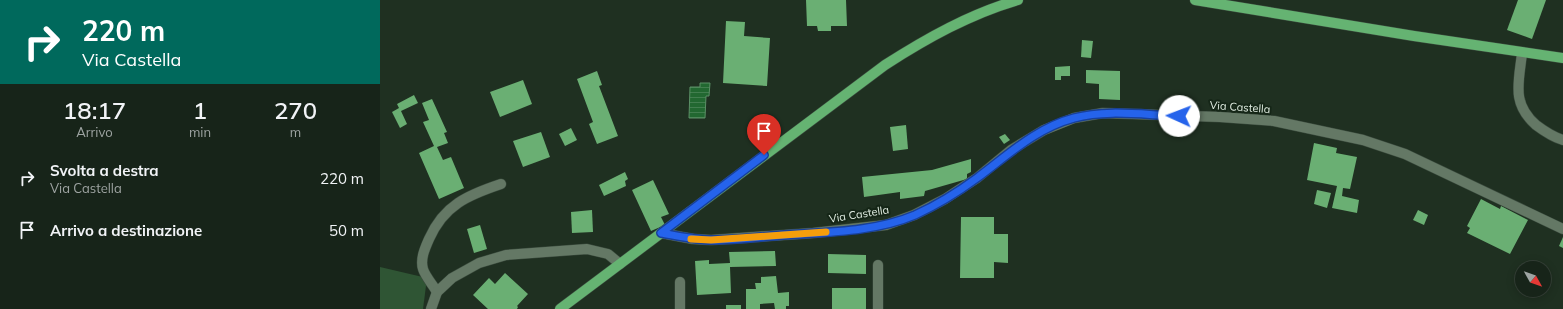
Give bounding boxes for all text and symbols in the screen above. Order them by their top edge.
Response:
text: 220 m [82,13,165,48]
icon: right [16,16,68,68]
text: Via Castella [82,48,181,71]
text: 18:17 [63,95,126,125]
text: 1 [193,95,207,125]
text: 270 [274,95,317,125]
position arrow [1158,95,1200,137]
street label: Via Castella [1209,98,1271,116]
pin [747,114,781,155]
icon: arrive [753,120,775,142]
text: Arrivo [76,124,113,140]
text: min [189,124,211,140]
text: m [290,124,301,140]
text: Svolta a destra [50,161,159,180]
icon: right [16,167,38,189]
text: 220 m [320,169,364,188]
text: Via Castella [50,180,122,196]
street label: Via Castella [828,202,890,226]
icon: arrive [16,219,38,241]
text: Arrivo a destinazione [50,221,202,240]
text: 50 m [329,221,364,240]
north arrow [1515,261,1551,297]
map controls [1515,261,1551,297]

